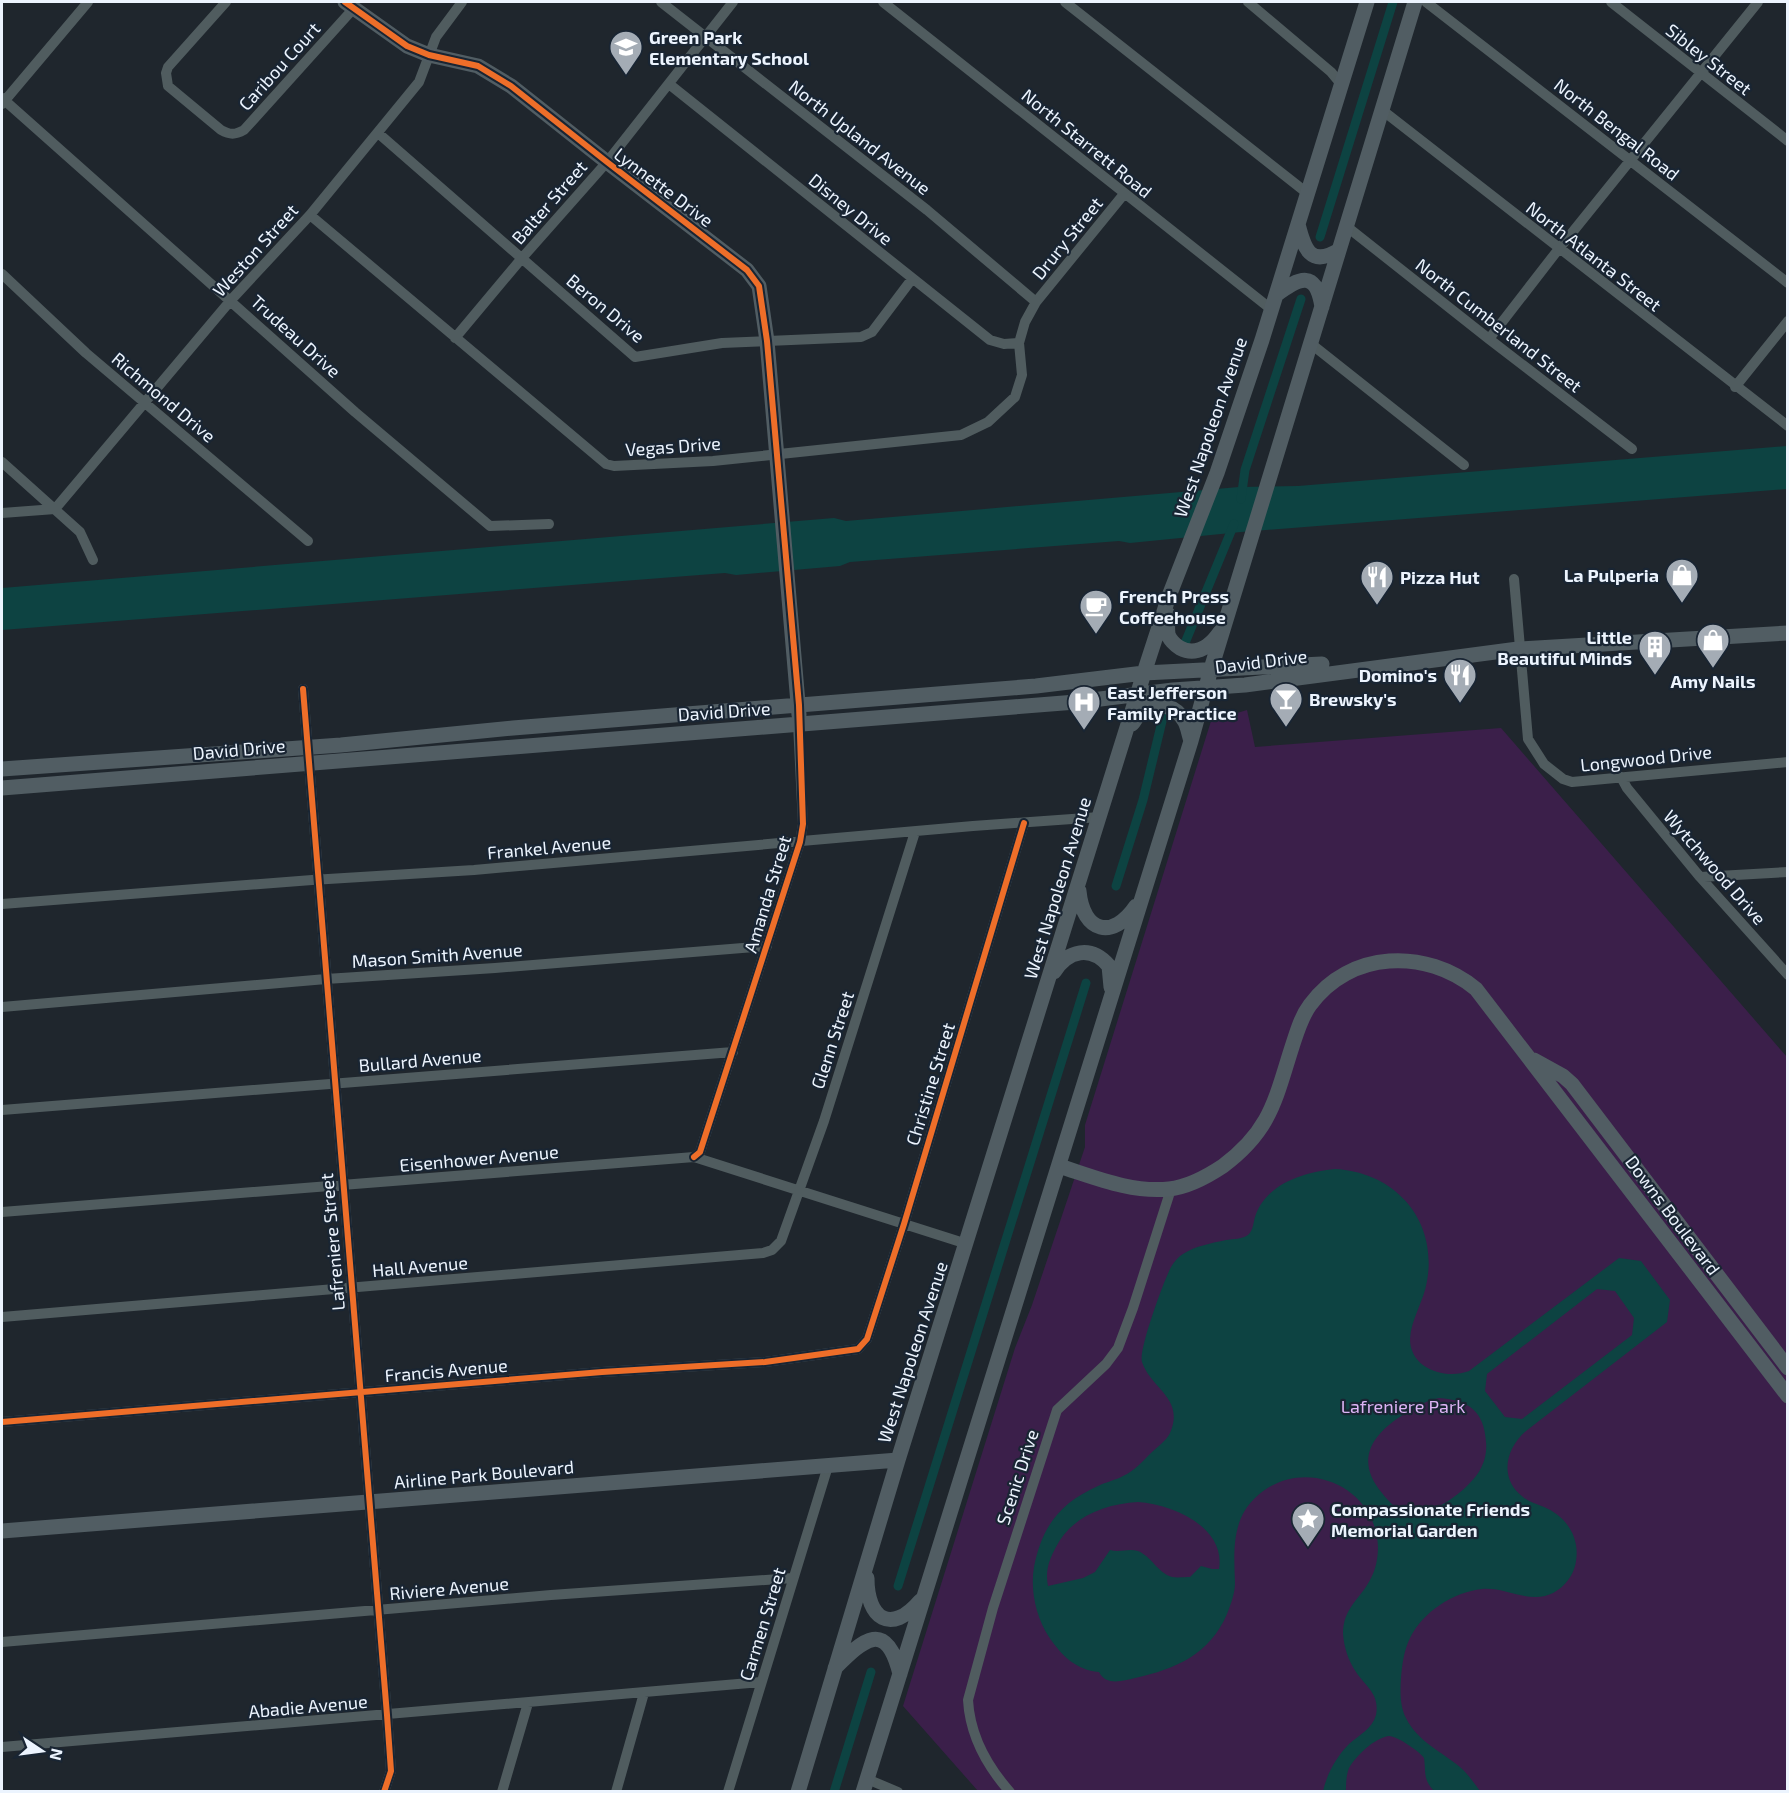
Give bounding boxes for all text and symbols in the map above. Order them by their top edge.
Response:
street label: Caribou Court [234,17,325,115]
street label: Sibley Street [1662,19,1756,99]
place label: Green Park Elementary School [649,26,809,69]
school or university icon: Green Park Elementary School [608,29,644,76]
street label: North Bengal Road [1550,73,1684,185]
street label: North Upland Avenue [785,75,935,199]
street label: North Starrett Road [1017,84,1157,202]
street label: Lynnette Drive [610,143,718,231]
street label: Balter Street [507,156,591,248]
street label: Disney Drive [805,169,897,249]
street label: Drury Street [1027,192,1107,284]
street label: North Atlanta Street [1522,196,1666,316]
street label: Weston Street [208,199,302,301]
street label: North Cumberland Street [1411,253,1587,397]
street label: Beron Drive [562,269,650,347]
street label: Trudeau Drive [247,290,345,382]
street label: West Napoleon Avenue [1169,334,1251,520]
street label: Richmond Drive [108,347,220,447]
street label: Vegas Drive [625,432,721,460]
shop icon: La Pulperia [1664,557,1700,604]
restaurant icon: Pizza Hut [1359,559,1395,606]
place label: La Pulperia [1564,564,1659,586]
place label: Pizza Hut [1400,566,1480,588]
place label: French Press Coffeehouse [1119,585,1229,628]
cafe icon: French Press Coffeehouse [1078,588,1114,635]
shop icon: Amy Nails [1695,622,1731,669]
place label: Little Beautiful Minds [1497,626,1632,669]
building icon: Little Beautiful Minds [1637,629,1673,676]
street label: David Drive [1214,644,1308,678]
restaurant icon: Domino's [1442,657,1478,704]
place label: Domino's [1359,664,1437,686]
place label: Amy Nails [1671,670,1755,692]
place label: East Jefferson Family Practice [1107,681,1237,724]
bar icon: Brewsky's [1268,681,1304,728]
hospital icon: East Jefferson Family Practice [1066,684,1102,731]
place label: Brewsky's [1309,688,1397,710]
street label: David Drive [677,697,771,725]
street label: David Drive [192,734,286,764]
street label: Longwood Drive [1579,740,1713,776]
street label: West Napoleon Avenue [1019,794,1095,982]
street label: Wytchwood Drive [1659,805,1771,929]
street label: Frankel Avenue [486,831,612,863]
street label: Amanda Street [739,833,795,955]
street label: Mason Smith Avenue [351,938,523,972]
street label: Glenn Street [806,988,858,1092]
street label: Christine Street [901,1020,959,1148]
street label: Bullard Avenue [358,1044,482,1076]
street label: Eisenhower Avenue [399,1140,559,1176]
street label: Downs Boulevard [1621,1151,1725,1279]
street label: Lafreniere Street [315,1172,349,1312]
street label: Hall Avenue [371,1251,469,1281]
street label: West Napoleon Avenue [872,1259,952,1445]
street label: Francis Avenue [384,1354,508,1386]
park label: Lafreniere Park [1341,1395,1465,1417]
street label: Scenic Drive [991,1427,1043,1527]
street label: Airline Park Boulevard [393,1455,575,1493]
place label: Compassionate Friends Memorial Garden [1331,1498,1530,1541]
place icon: Compassionate Friends Memorial Garden [1290,1501,1326,1548]
street label: Carmen Street [734,1565,790,1683]
street label: Riviere Avenue [388,1572,510,1604]
street label: Abadie Avenue [247,1690,369,1722]
north arrow [12,1721,72,1781]
text: N [47,1747,68,1762]

